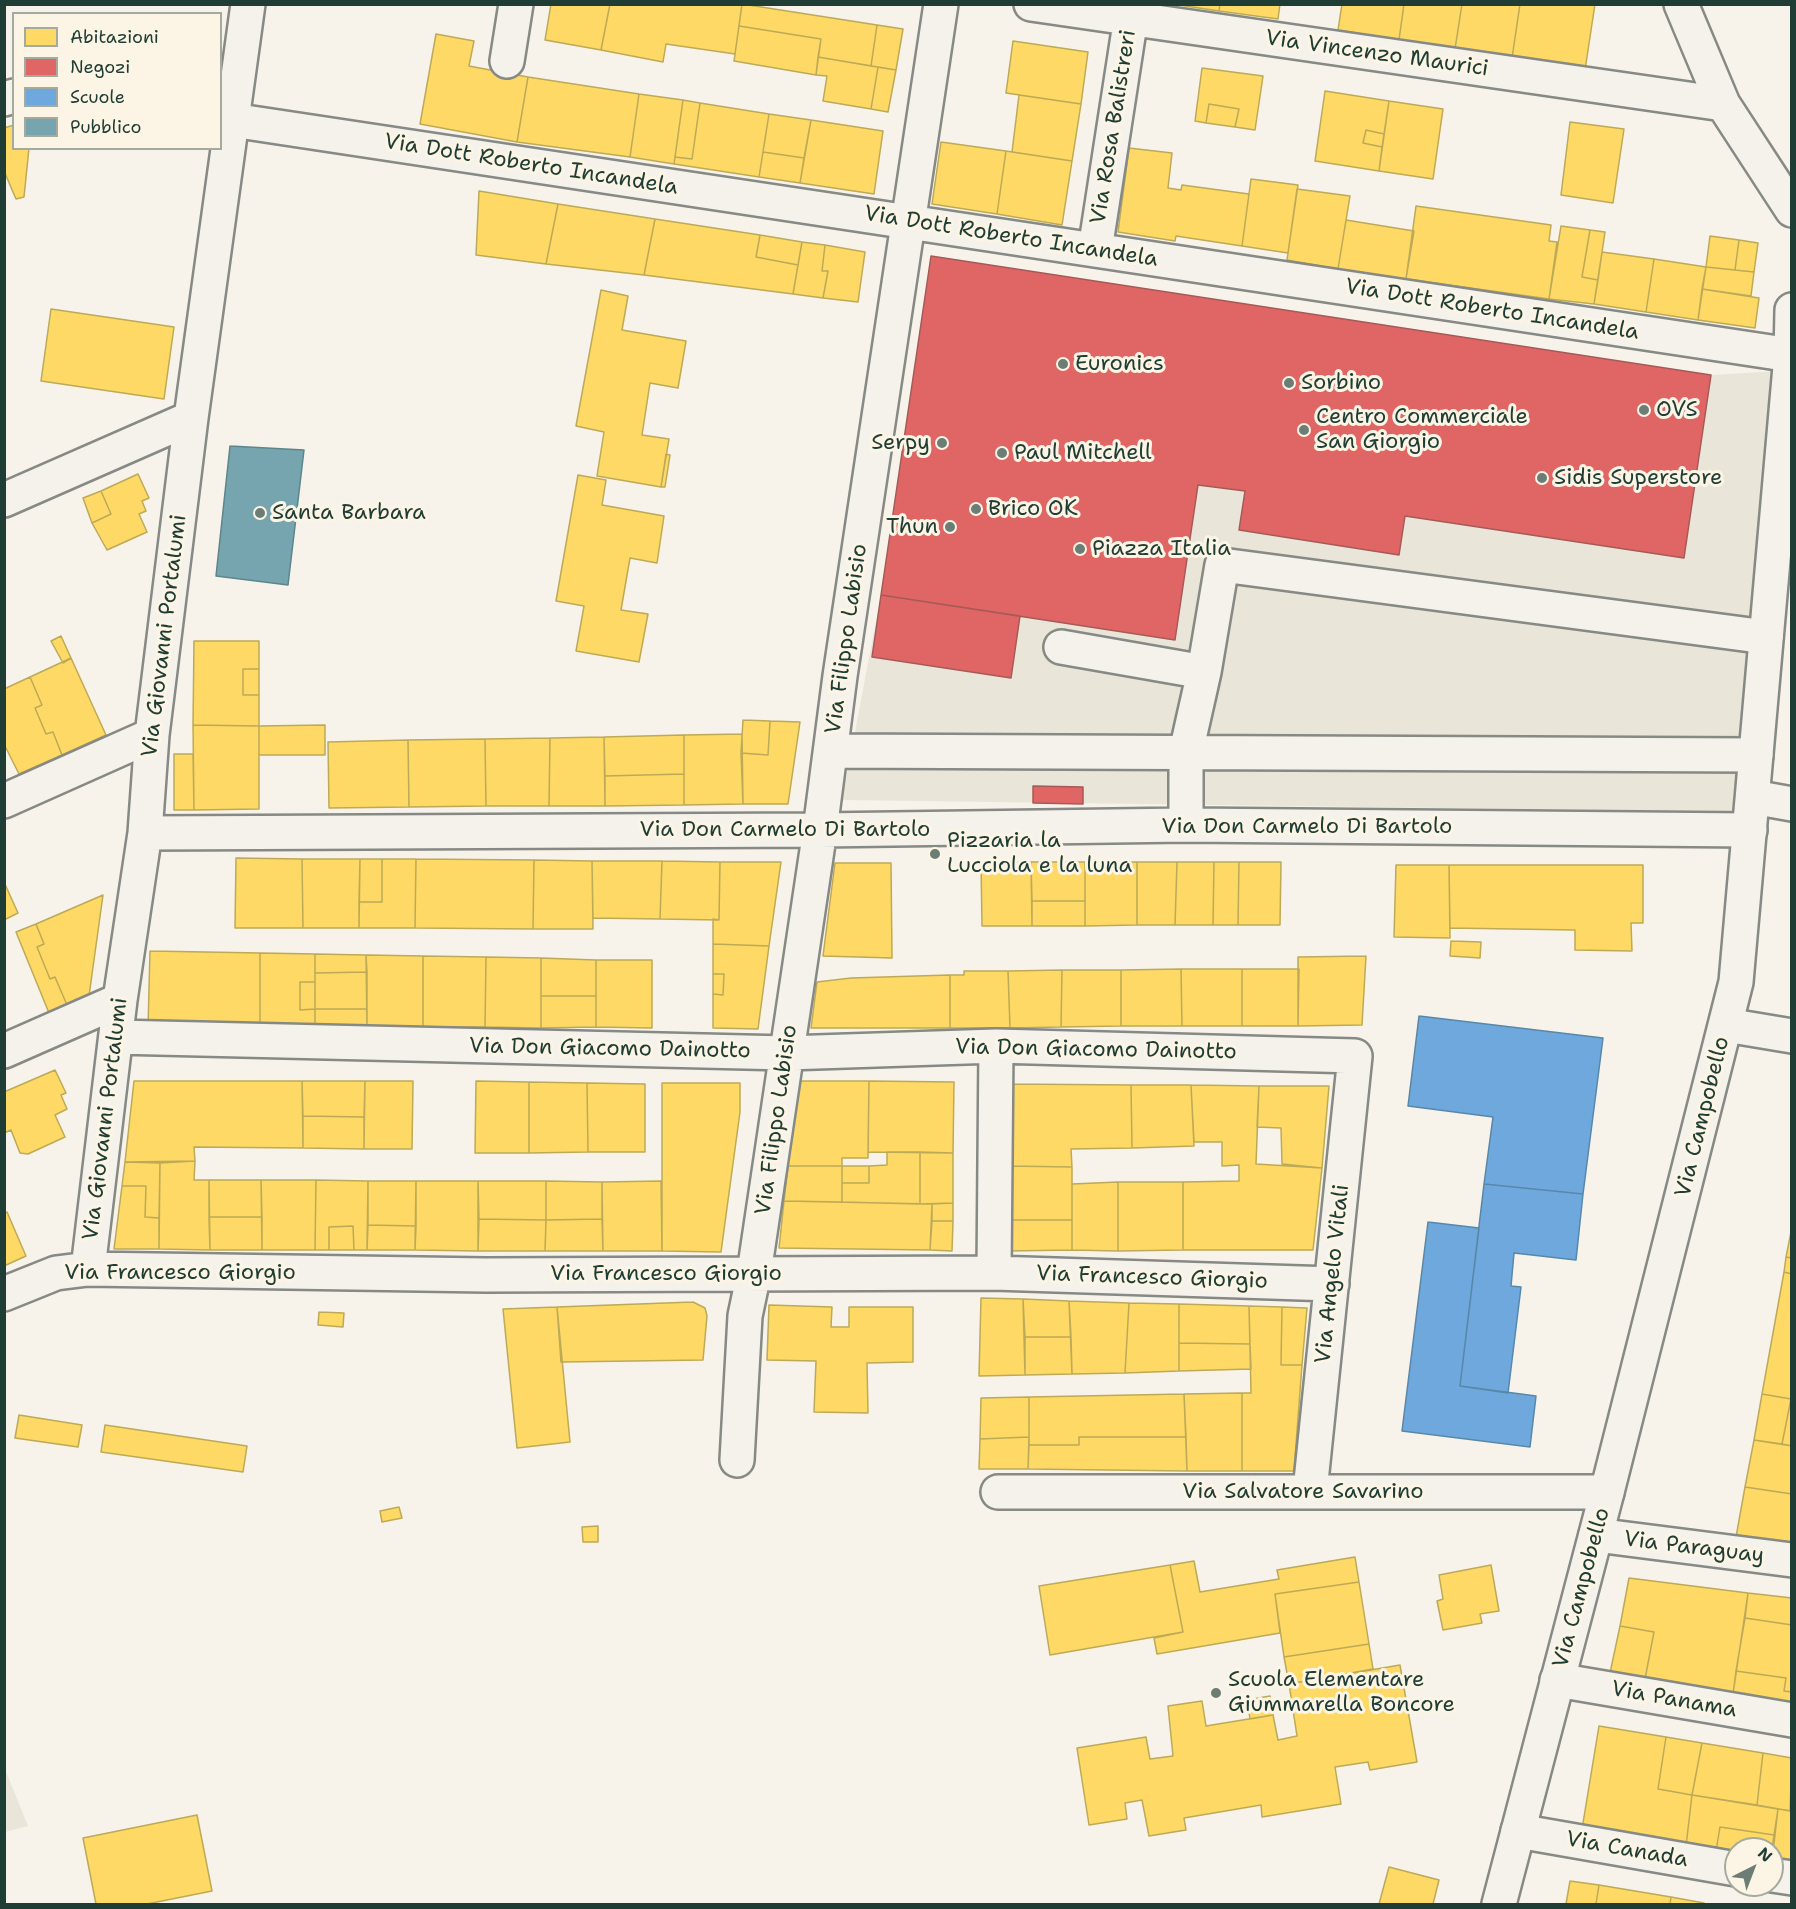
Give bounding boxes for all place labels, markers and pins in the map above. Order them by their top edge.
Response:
place label: Euronics [1075,351,1164,377]
marker: Euronics [1056,357,1070,371]
place label: Sorbino [1301,370,1381,396]
marker: Sorbino [1282,376,1296,390]
place label: OVS [1656,397,1698,423]
marker: OVS [1637,403,1651,417]
place label: Centro Commerciale San Giorgio [1316,404,1528,456]
marker: Centro Commerciale San Giorgio [1297,423,1311,437]
place label: Serpy [871,430,930,456]
marker: Serpy [935,436,949,450]
place label: Paul Mitchell [1014,440,1152,466]
marker: Paul Mitchell [995,446,1009,460]
place label: Sidis Superstore [1554,465,1723,491]
marker: Sidis Superstore [1535,471,1549,485]
place label: Brico OK [988,496,1078,522]
place label: Santa Barbara [272,500,426,526]
marker: Brico OK [969,502,983,516]
marker: Santa Barbara [253,506,267,520]
place label: Thun [886,514,938,540]
marker: Thun [943,520,957,534]
place label: Piazza Italia [1092,536,1231,562]
marker: Piazza Italia [1073,542,1087,556]
place label: Pizzaria la Lucciola e la luna [947,828,1132,879]
marker: Pizzaria la Lucciola e la luna [928,847,942,861]
place label: Scuola Elementare Giummarella Boncore [1228,1667,1455,1718]
marker: Scuola Elementare Giummarella Boncore [1209,1686,1223,1700]

